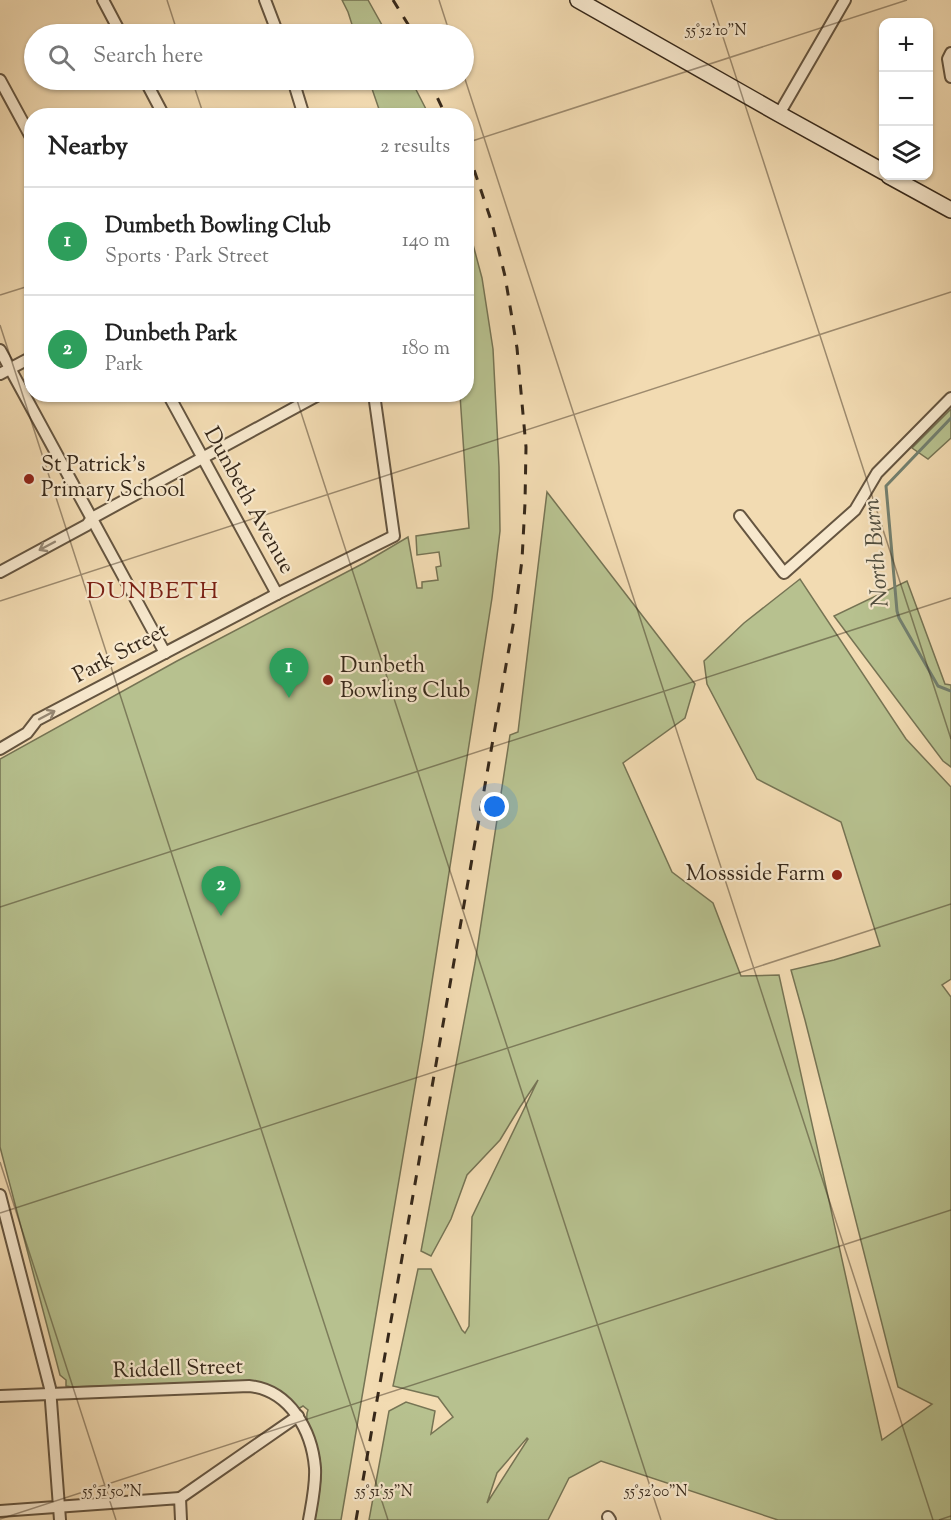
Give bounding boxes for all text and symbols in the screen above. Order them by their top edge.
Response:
map controls [879,18,933,180]
button: + [879,18,933,72]
text: 55°52'10"N [685,21,746,42]
search box [24,24,474,90]
icon: search [45,41,78,74]
text: Search here [93,41,203,73]
button: − [879,72,933,126]
button: layers [879,126,933,180]
text: Nearby [48,129,128,166]
text: 2 results [380,133,450,162]
text: Dumbeth Bowling Club [105,211,331,243]
text: 1 [64,227,71,256]
text: 140 m [402,227,450,256]
text: Sports · Park Street [105,243,269,272]
text: Dunbeth Park [105,319,237,351]
text: 2 [63,335,72,364]
text: 180 m [402,335,450,364]
text: Park [105,351,143,380]
street label: Dunbeth Avenue [194,422,302,580]
place label: St Patrick's Primary School [41,450,185,507]
marker: St Patrick's Primary School [22,472,36,486]
water label: North Burn [855,497,899,609]
one-way arrow [39,541,57,552]
district label: DUNBETH [86,575,220,609]
street label: Park Street [68,615,175,692]
pin: 1 [270,648,308,698]
place label: Dunbeth Bowling Club [340,651,470,708]
marker: Dunbeth Bowling Club [321,673,335,687]
one-way arrow [38,709,55,721]
your location [480,792,509,821]
place label: Mossside Farm [686,859,825,891]
pin: 2 [202,866,240,916]
marker: Mossside Farm [830,868,844,882]
street label: Riddell Street [112,1352,244,1388]
text: 55°51'50"N [81,1482,142,1503]
text: 55°51'55"N [354,1482,413,1503]
text: 55°52'00"N [623,1482,688,1503]

